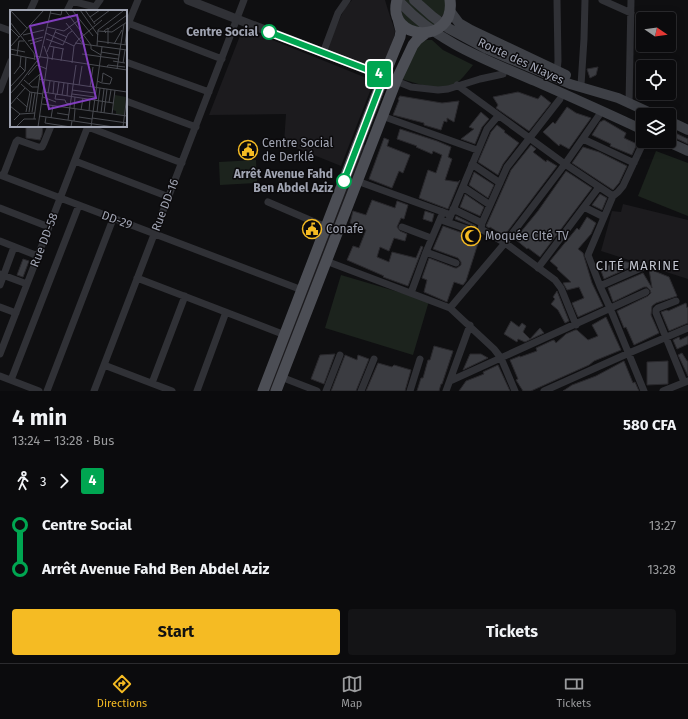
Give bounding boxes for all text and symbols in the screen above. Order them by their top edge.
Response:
inset map [10,10,127,127]
north arrow [636,12,676,52]
map controls [636,12,676,148]
marker: Centre Social [261,24,277,40]
place label: Centre Social [186,25,258,39]
street label: Route des Niayes [476,35,567,87]
button: locate [636,60,676,100]
line badge: 4 [366,61,392,87]
text: 4 [375,65,383,82]
button: layers [636,108,676,148]
place label: Centre Social de Derklé [262,136,333,164]
public building icon: Centre Social de Derklé [237,139,259,161]
place label: Arrêt Avenue Fahd Ben Abdel Aziz [233,167,333,195]
marker: Arrêt Avenue Fahd Ben Abdel Aziz [336,173,352,189]
street label: Rue DD-16 [149,177,181,233]
street label: DD-29 [100,208,134,232]
street label: Rue DD-58 [27,211,61,269]
public building icon: Conafe [301,218,323,240]
place label: Conafe [326,222,364,236]
mosque icon: Moquée CIté TV [460,225,482,247]
place label: Moquée CIté TV [485,229,569,243]
district label: CITÉ MARINE [596,258,680,273]
text: 4 min [12,404,67,431]
text: 580 CFA [623,416,676,434]
text: 13:24 – 13:28 · Bus [12,433,114,448]
icon: walk [12,470,34,492]
icon: forward [53,470,75,492]
text: 4 [89,472,96,489]
text: 3 [40,474,47,489]
text: Centre Social [42,516,132,534]
text: 13:27 [649,518,676,533]
text: Arrêt Avenue Fahd Ben Abdel Aziz [42,560,269,578]
text: 13:28 [647,562,676,577]
button: Start [12,609,340,655]
button: Tickets [348,609,676,655]
tab: Directions [97,673,147,710]
tab: Map [341,673,363,710]
tab: Tickets [557,673,591,710]

